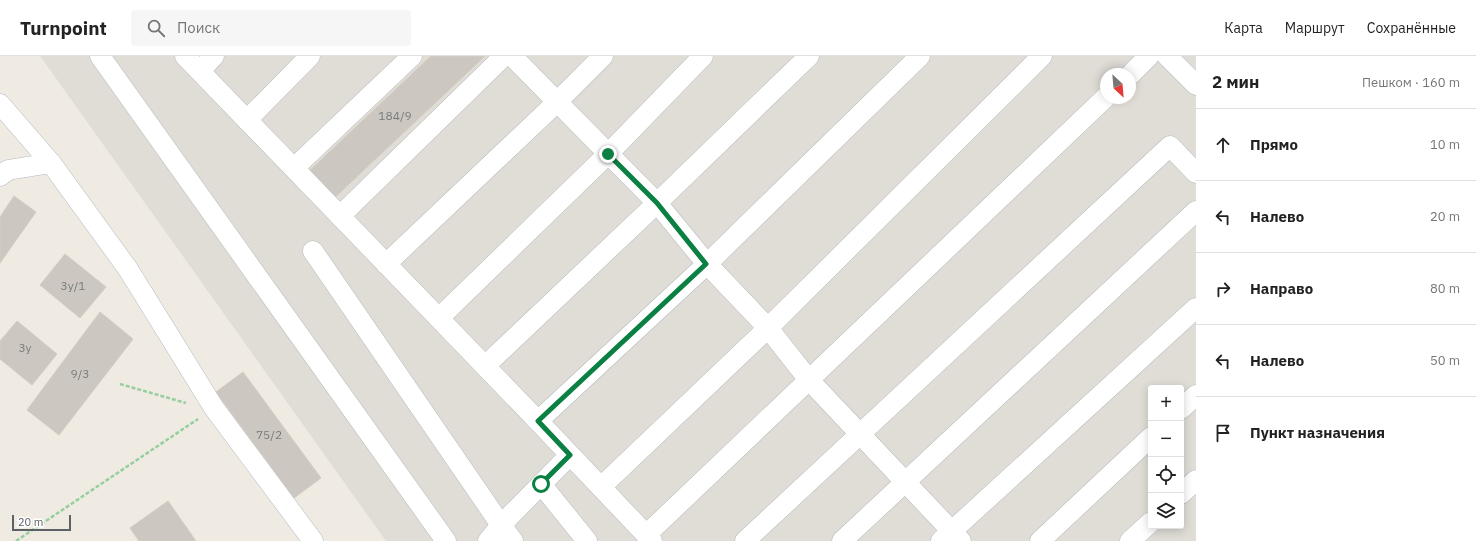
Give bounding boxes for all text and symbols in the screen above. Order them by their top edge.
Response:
search box [131,10,411,46]
text: Turnpoint [20,16,107,40]
icon: search [145,17,167,39]
text: Поиск [177,18,220,37]
text: Карта [1224,19,1263,37]
text: Маршрут [1285,19,1345,37]
text: Сохранённые [1367,19,1456,37]
north arrow [1100,68,1136,104]
text: 2 мин [1212,71,1259,93]
text: Пешком · 160 m [1362,74,1460,91]
house number: 184/9 [378,108,412,123]
icon: ahead [1212,134,1234,156]
text: Прямо [1250,135,1298,154]
text: 10 m [1430,136,1460,153]
route end [599,145,617,163]
icon: left [1212,206,1234,228]
text: Налево [1250,207,1304,226]
text: 20 m [1430,208,1460,225]
house number: 3у/1 [61,278,85,293]
icon: right [1212,278,1234,300]
text: Направо [1250,279,1313,298]
text: 80 m [1430,280,1460,297]
house number: 3у [18,340,32,355]
icon: left [1212,350,1234,372]
text: Налево [1250,351,1304,370]
text: 50 m [1430,352,1460,369]
house number: 9/3 [71,366,90,381]
map controls [1148,385,1184,529]
button: + [1148,385,1184,421]
button: − [1148,421,1184,457]
icon: arrive [1212,422,1234,444]
text: Пункт назначения [1250,423,1385,442]
house number: 75/2 [256,427,282,442]
button: locate [1148,457,1184,493]
route start [532,475,550,493]
button: layers [1148,493,1184,529]
scale bar [12,513,71,532]
text: 20 m [18,515,43,529]

